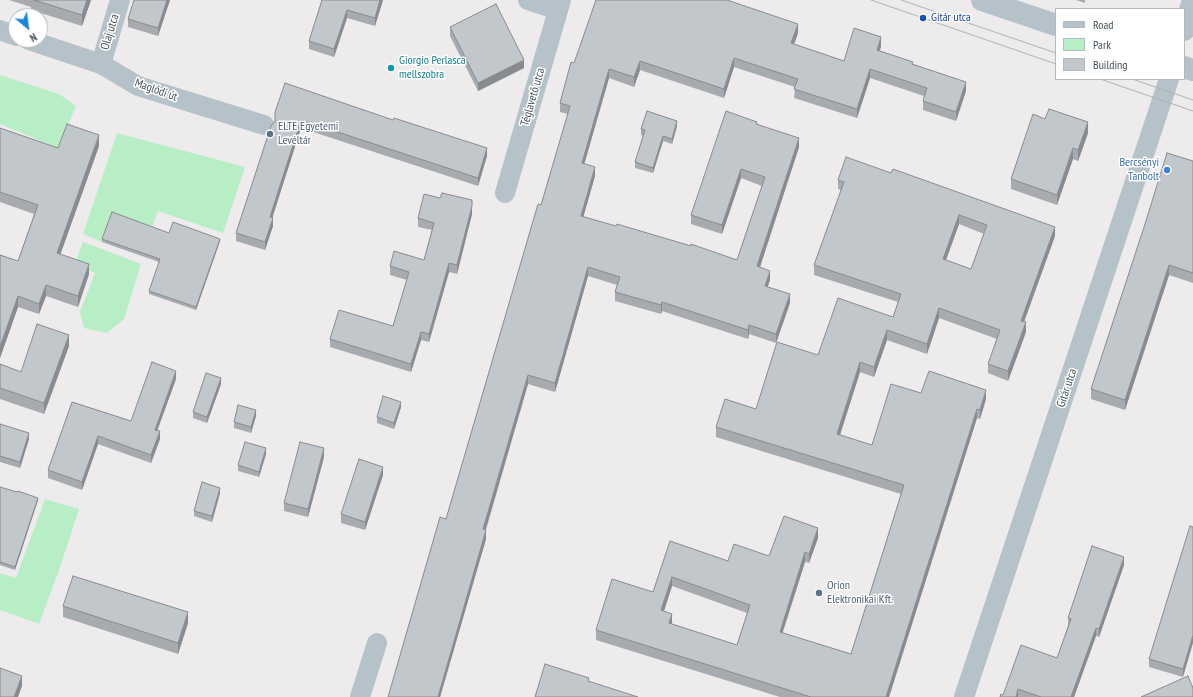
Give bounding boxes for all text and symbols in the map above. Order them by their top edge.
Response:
north arrow [8,8,48,48]
legend [1055,8,1185,80]
place label: Gitár utca [931,11,971,25]
street label: Olaj utca [98,12,122,52]
marker: Gitár utca [918,13,928,23]
text: Road [1093,17,1113,32]
text: N [27,30,39,45]
text: Park [1093,37,1111,52]
place label: Giorgio Perlasca mellszobra [399,54,466,82]
text: Building [1093,57,1128,72]
marker: Giorgio Perlasca mellszobra [386,63,396,73]
street label: Téglavető utca [518,66,548,128]
street label: Maglódi út [133,76,179,104]
place label: ELTE Egyetemi Levéltár [278,120,338,148]
marker: ELTE Egyetemi Levéltár [265,129,275,139]
place label: Bercsényi Tanbolt [1119,156,1159,184]
marker: Bercsényi Tanbolt [1162,165,1172,175]
street label: Gitár utca [1054,367,1080,409]
place label: Orion Elektronikai Kft. [827,579,893,607]
marker: Orion Elektronikai Kft. [814,588,824,598]

